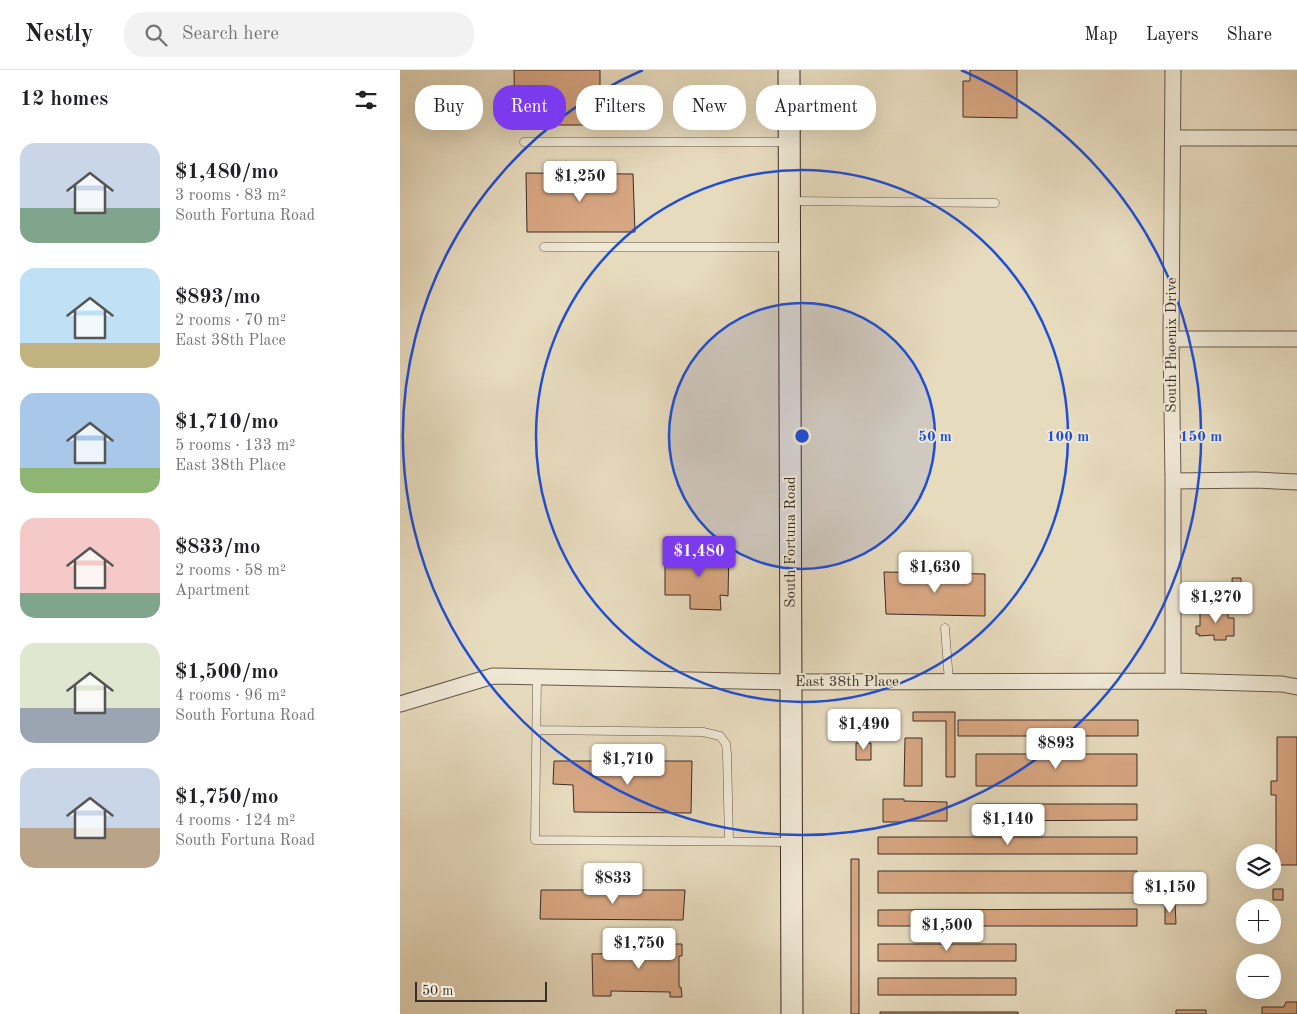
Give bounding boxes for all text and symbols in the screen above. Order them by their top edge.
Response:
search box [124,12,474,57]
icon: search [142,21,170,49]
text: Nestly [25,23,94,47]
text: Search here [182,25,279,44]
text: Map [1084,26,1118,44]
text: Layers [1146,26,1198,44]
text: Share [1226,26,1272,44]
chip: Buy [415,85,483,130]
chip: Rent [493,85,566,130]
chip: Filters [576,85,663,130]
chip: New [673,85,746,130]
chip: Apartment [756,85,876,130]
icon: filters [352,86,380,114]
text: 12 homes [20,89,108,110]
pin: $1,250 [539,160,621,203]
text: $1,480/mo [175,162,279,183]
icon: home [60,163,120,223]
text: $1,250 [555,169,605,185]
text: 3 rooms · 83 m² [175,188,286,204]
text: South Fortuna Road [175,208,315,224]
street label: South Phoenix Drive [1165,277,1180,413]
text: $893/mo [175,287,261,308]
icon: home [60,288,120,348]
text: 2 rooms · 70 m² [175,313,286,329]
text: East 38th Place [175,333,286,349]
text: $1,710/mo [175,412,279,433]
icon: home [60,413,120,473]
centre of rings [793,427,811,445]
text: 50 m [918,430,952,445]
text: 100 m [1047,430,1089,445]
text: 150 m [1180,430,1222,445]
text: 5 rooms · 133 m² [175,438,295,454]
text: East 38th Place [175,458,286,474]
street label: South Fortuna Road [784,476,799,608]
pin: $1,480 [658,536,740,578]
text: $833/mo [175,537,261,558]
icon: home [60,538,120,598]
text: $1,480 [674,544,724,560]
pin: $1,630 [894,552,976,594]
text: $1,630 [910,560,960,576]
text: 2 rooms · 58 m² [175,563,286,579]
pin: $1,270 [1175,582,1257,624]
text: Apartment [175,583,250,599]
text: $1,270 [1191,590,1241,606]
text: $1,500/mo [175,662,279,683]
icon: home [60,663,120,723]
street label: East 38th Place [795,675,899,690]
text: 4 rooms · 96 m² [175,688,286,704]
text: South Fortuna Road [175,708,315,724]
pin: $1,490 [823,708,905,751]
text: $1,490 [839,717,889,733]
pin: $893 [1026,728,1086,770]
text: $893 [1037,736,1075,752]
pin: $1,710 [587,744,669,786]
text: $1,710 [603,752,653,768]
text: $1,750/mo [175,787,279,808]
icon: home [60,788,120,848]
pin: $1,140 [967,804,1049,846]
text: $1,140 [983,812,1033,828]
text: 4 rooms · 124 m² [175,813,295,829]
text: South Fortuna Road [175,833,315,849]
map controls [1236,844,1281,999]
button: layers [1236,844,1281,889]
pin: $833 [583,862,643,905]
text: $833 [594,871,632,887]
pin: $1,150 [1129,872,1211,914]
text: $1,150 [1145,880,1195,896]
button: + [1236,899,1281,944]
pin: $1,500 [906,910,988,952]
text: $1,500 [922,918,972,934]
pin: $1,750 [598,928,680,970]
text: $1,750 [614,936,664,952]
button: − [1236,954,1281,999]
scale bar [415,979,548,1002]
text: 50 m [422,984,453,998]

